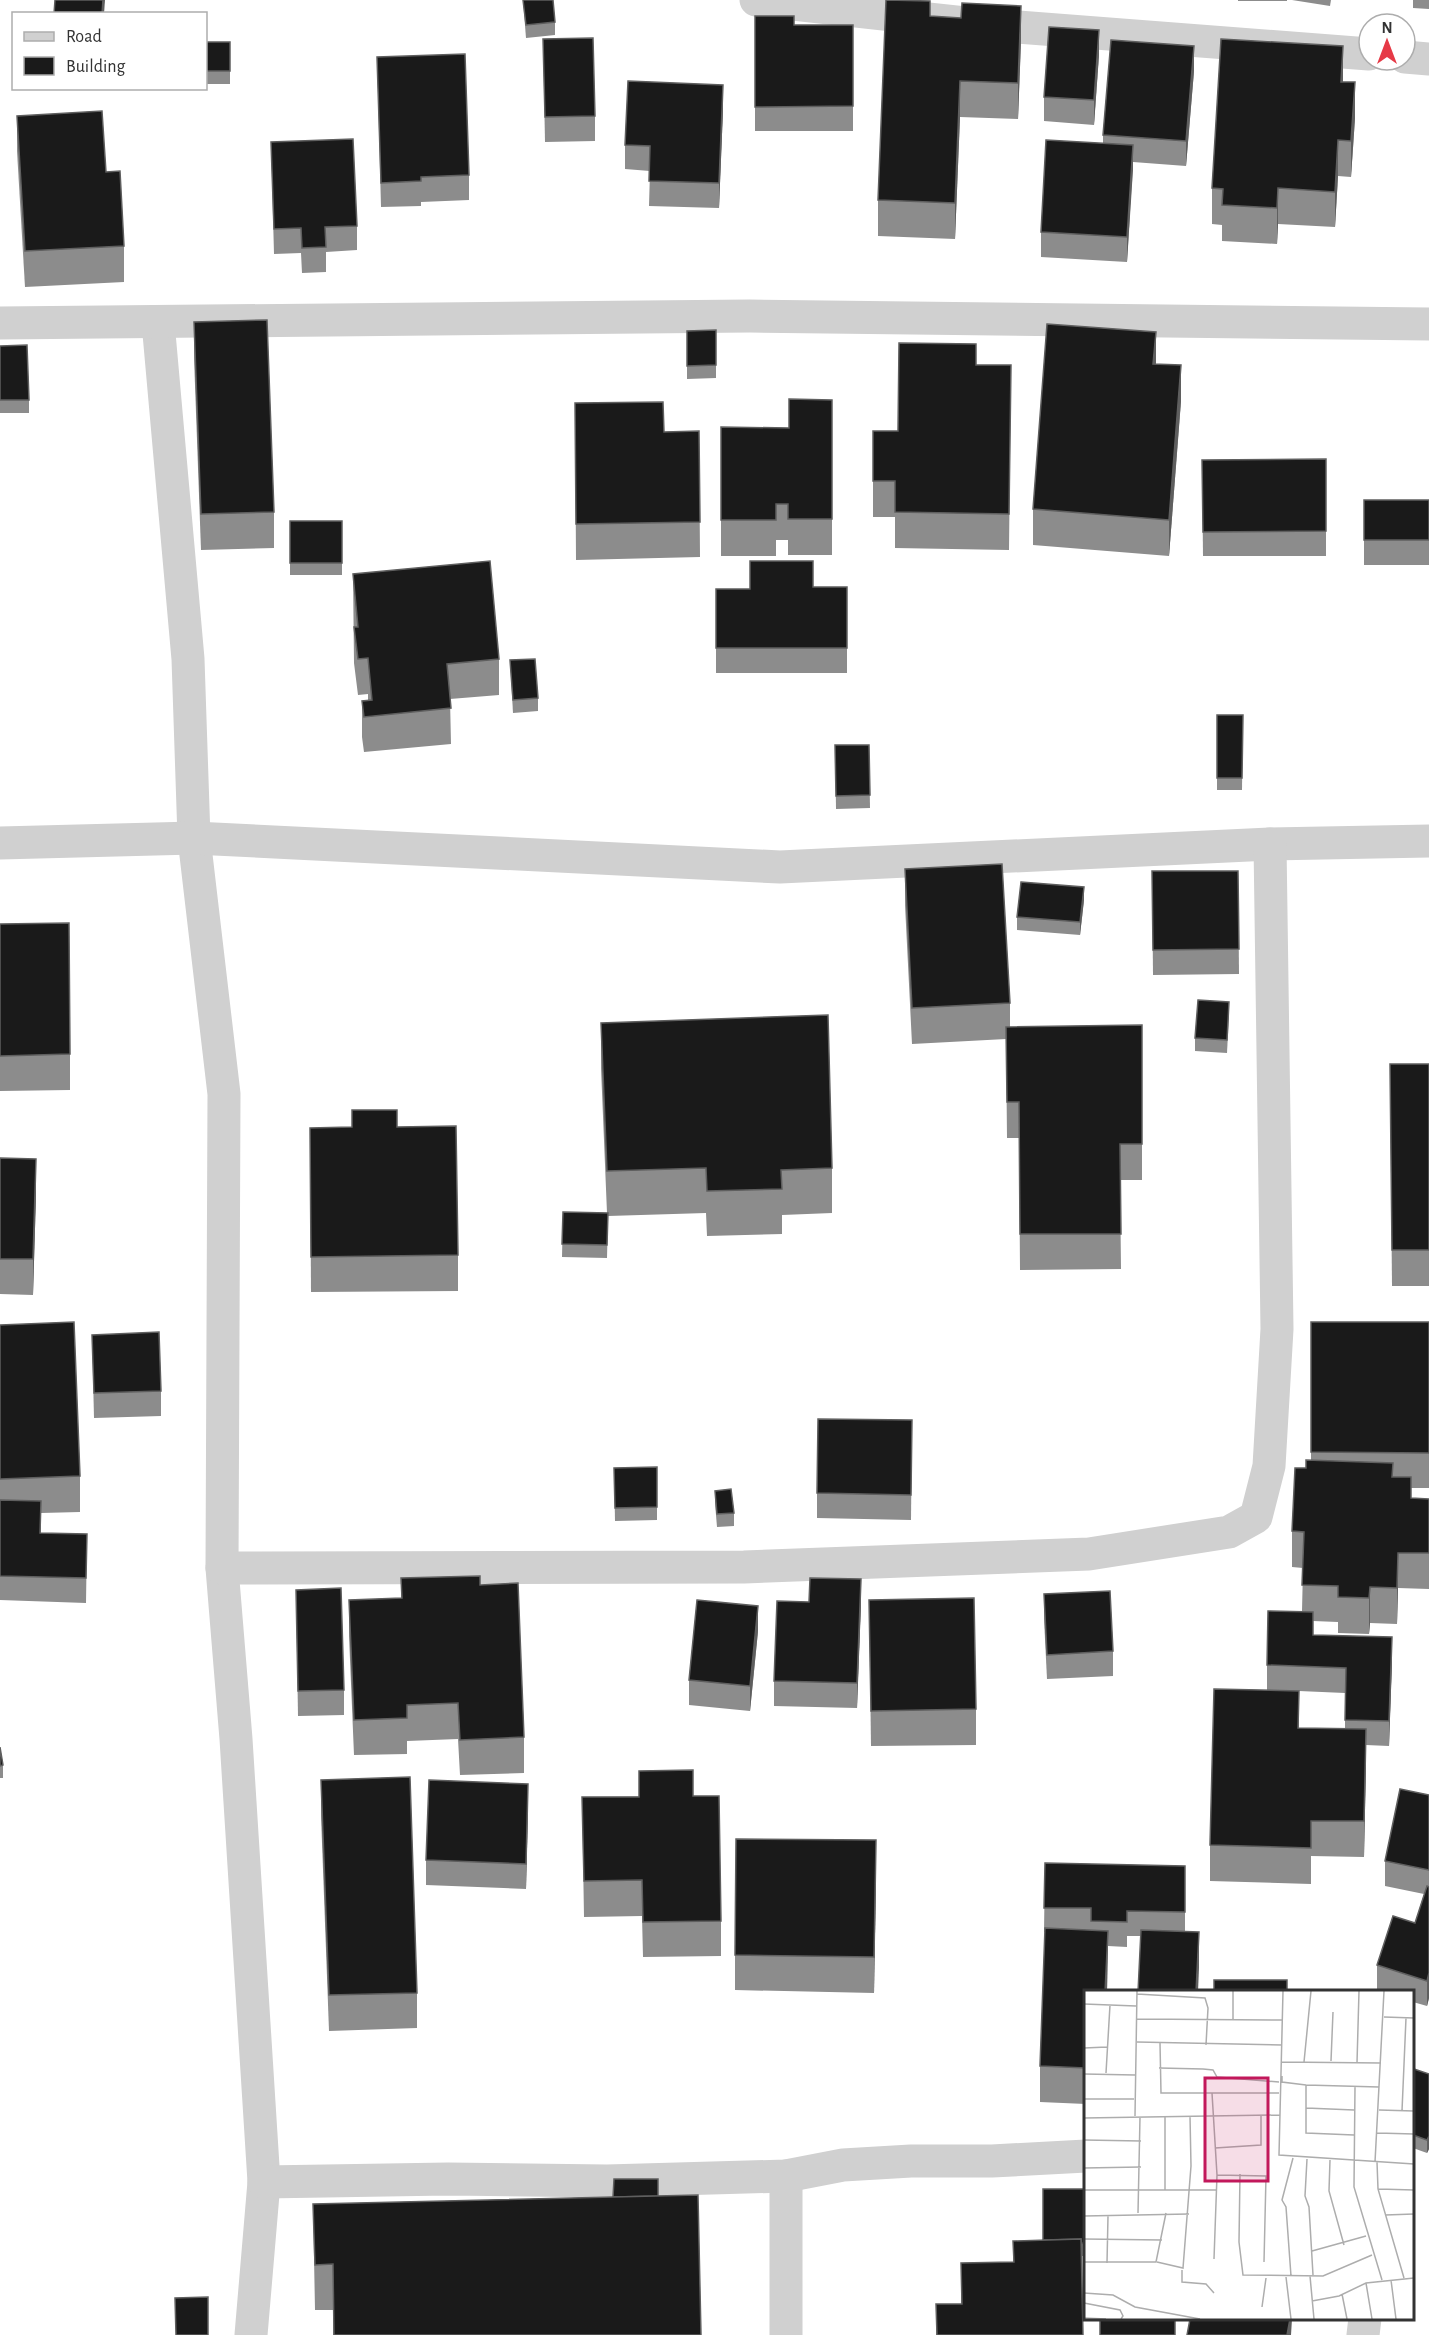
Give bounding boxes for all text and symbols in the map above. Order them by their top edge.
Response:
legend [12,12,207,90]
north arrow [1357,12,1417,72]
text: N [1381,20,1393,36]
text: Road [66,28,102,46]
text: Building [66,58,126,76]
inset map [1084,1990,1414,2320]

